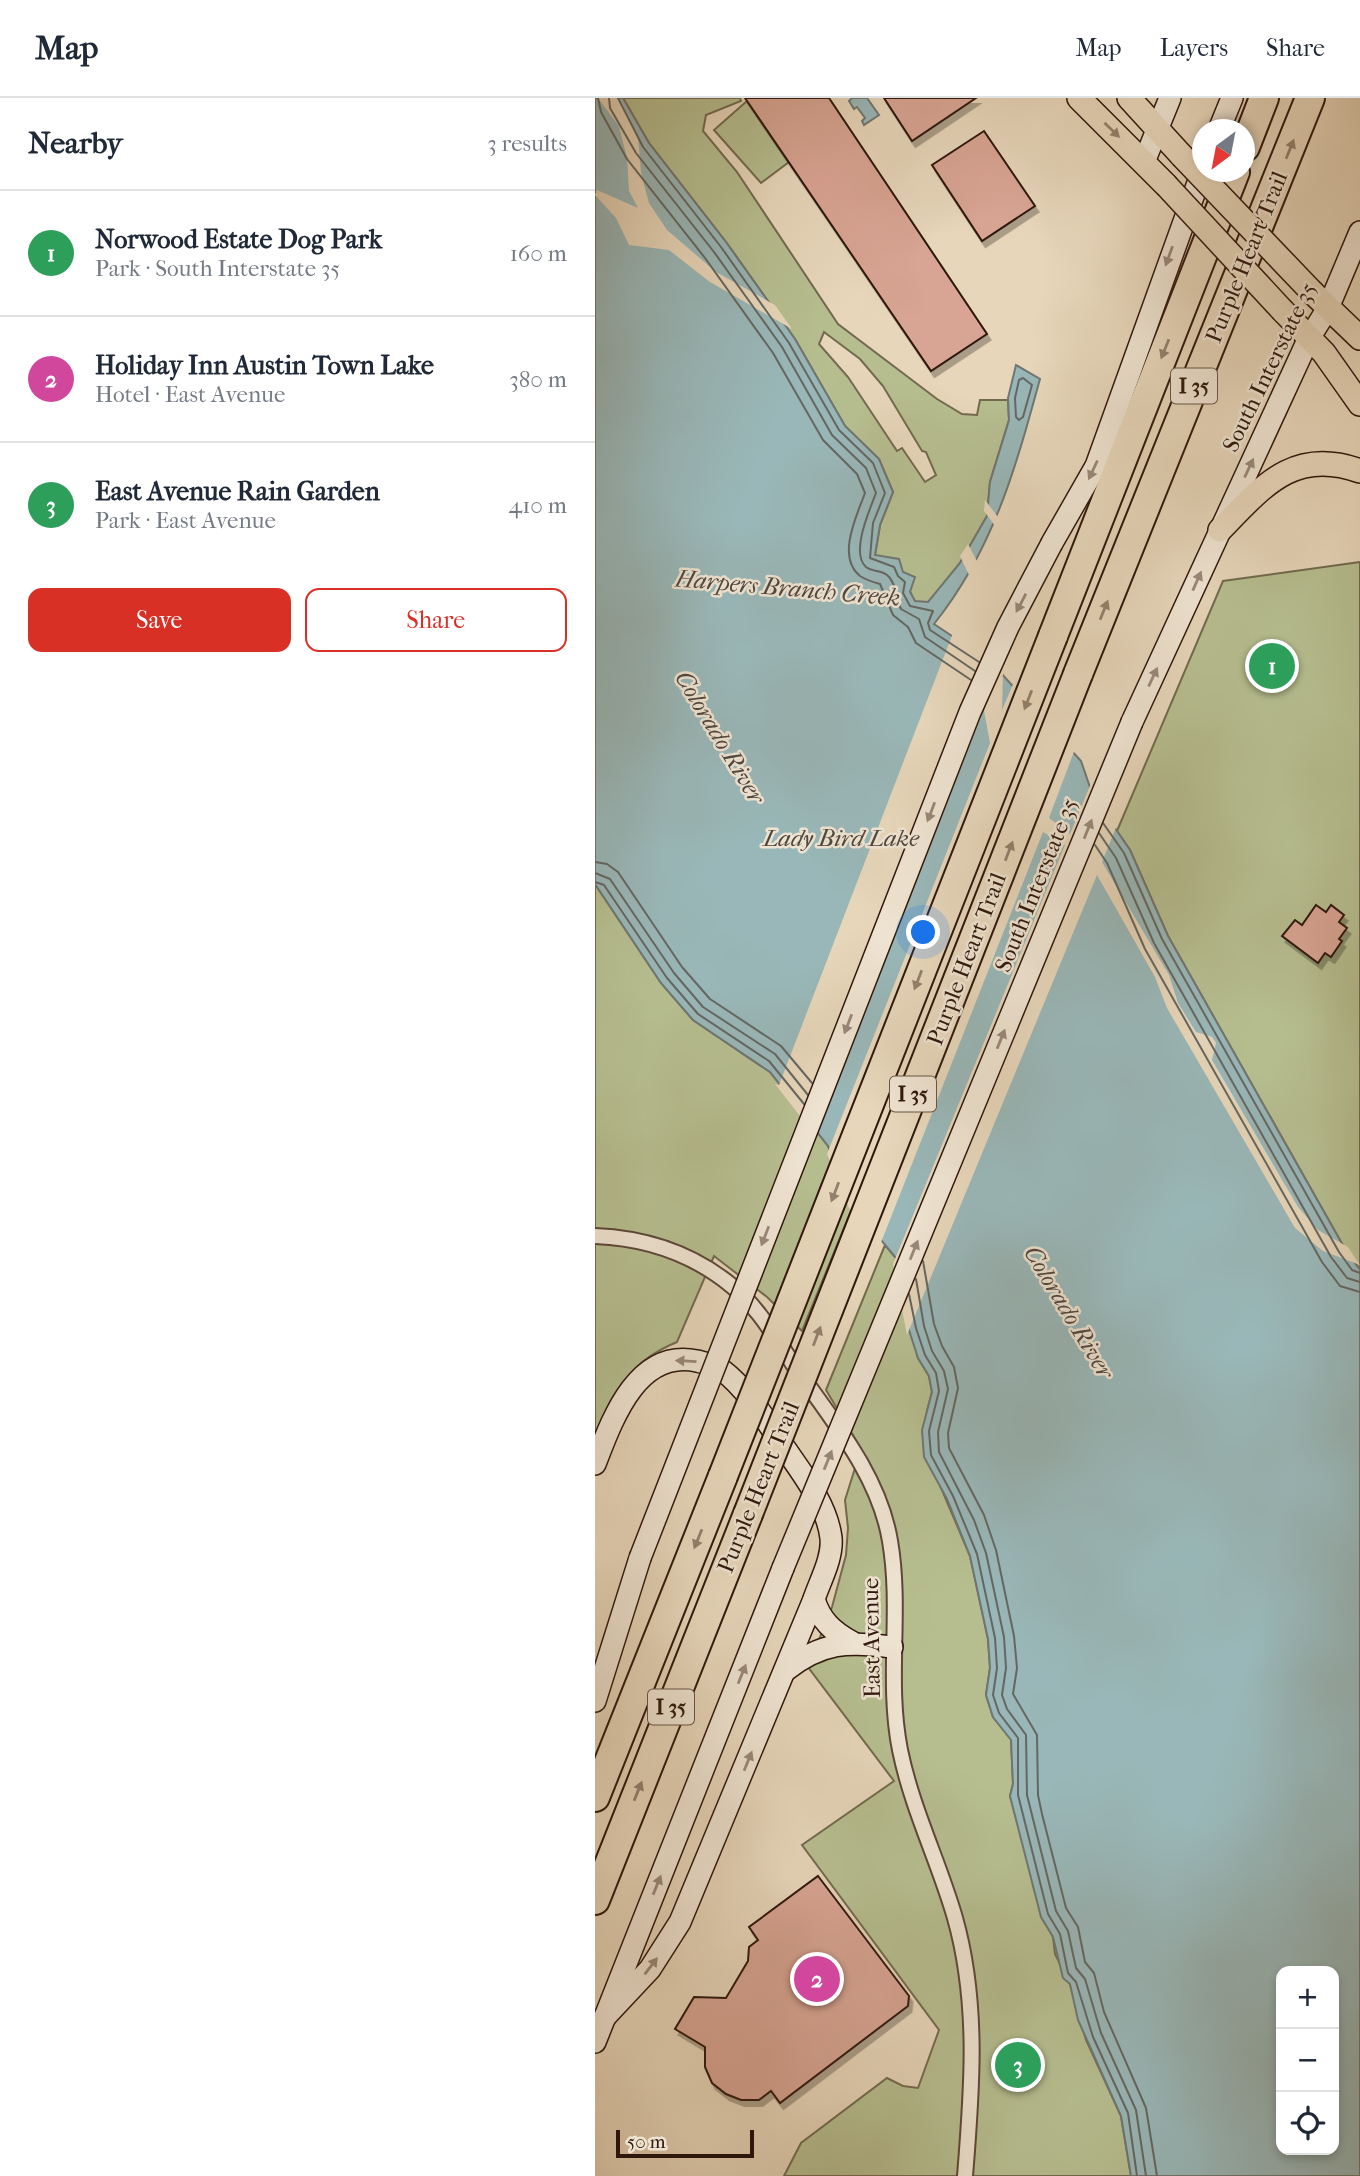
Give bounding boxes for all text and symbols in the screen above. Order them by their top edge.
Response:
text: Map [35,29,98,68]
text: Map [1076,34,1122,62]
text: Layers [1160,34,1228,62]
text: Share [1266,34,1325,62]
north arrow [1192,119,1255,182]
one-way arrow [1103,121,1119,138]
text: Nearby [28,126,123,161]
text: 3 results [487,130,567,157]
one-way arrow [1284,139,1295,160]
street label: Purple Heart Trail [1200,167,1293,347]
text: Norwood Estate Dog Park [95,224,382,255]
text: 1 [47,240,55,267]
text: 160 m [510,240,567,267]
one-way arrow [1164,245,1175,266]
text: Park · South Interstate 35 [95,255,340,282]
street label: South Interstate 35 [1217,278,1322,456]
one-way arrow [1159,338,1170,359]
text: Holiday Inn Austin Town Lake [95,350,434,381]
text: 2 [45,366,57,393]
text: 380 m [509,366,567,393]
road number: I 35 [1171,368,1217,404]
text: Hotel · East Avenue [95,381,285,408]
one-way arrow [1243,458,1255,478]
one-way arrow [1088,460,1099,480]
text: East Avenue Rain Garden [95,476,380,507]
text: 3 [46,492,56,519]
text: 410 m [509,492,567,519]
text: Park · East Avenue [95,507,276,534]
water label: Harpers Branch Creek [674,564,901,612]
one-way arrow [1191,571,1203,591]
button: Save [28,588,291,652]
button: Share [305,588,567,652]
one-way arrow [1015,593,1026,613]
one-way arrow [1099,600,1110,621]
pin: 1 [1249,640,1295,692]
water label: Colorado River [669,665,772,811]
one-way arrow [1147,667,1159,687]
one-way arrow [1023,689,1034,710]
street label: South Interstate 35 [989,794,1084,976]
one-way arrow [925,802,936,823]
one-way arrow [1082,818,1093,839]
water label: Lady Bird Lake [761,824,920,852]
one-way arrow [1003,840,1014,861]
street label: Purple Heart Trail [921,869,1012,1049]
your location [906,915,940,949]
one-way arrow [912,970,923,991]
one-way arrow [843,1014,854,1035]
one-way arrow [996,1029,1007,1050]
road number: I 35 [890,1076,936,1112]
one-way arrow [829,1181,840,1202]
one-way arrow [760,1225,771,1246]
one-way arrow [909,1239,920,1260]
water label: Colorado River [1018,1240,1121,1386]
one-way arrow [812,1326,823,1347]
one-way arrow [675,1355,697,1366]
street label: Purple Heart Trail [712,1397,805,1577]
one-way arrow [822,1449,833,1470]
one-way arrow [692,1529,703,1550]
street label: East Avenue [857,1577,886,1698]
one-way arrow [736,1663,747,1684]
road number: I 35 [648,1690,694,1724]
one-way arrow [742,1751,753,1772]
one-way arrow [633,1780,644,1801]
one-way arrow [652,1874,663,1895]
pin: 2 [794,1953,840,2005]
one-way arrow [644,1957,658,1976]
map controls [1276,1966,1339,2155]
button: + [1276,1966,1339,2029]
button: − [1276,2029,1339,2092]
pin: 3 [995,2039,1041,2091]
button: locate [1276,2092,1339,2155]
scale bar [616,2127,754,2159]
text: 50 m [627,2131,666,2153]

